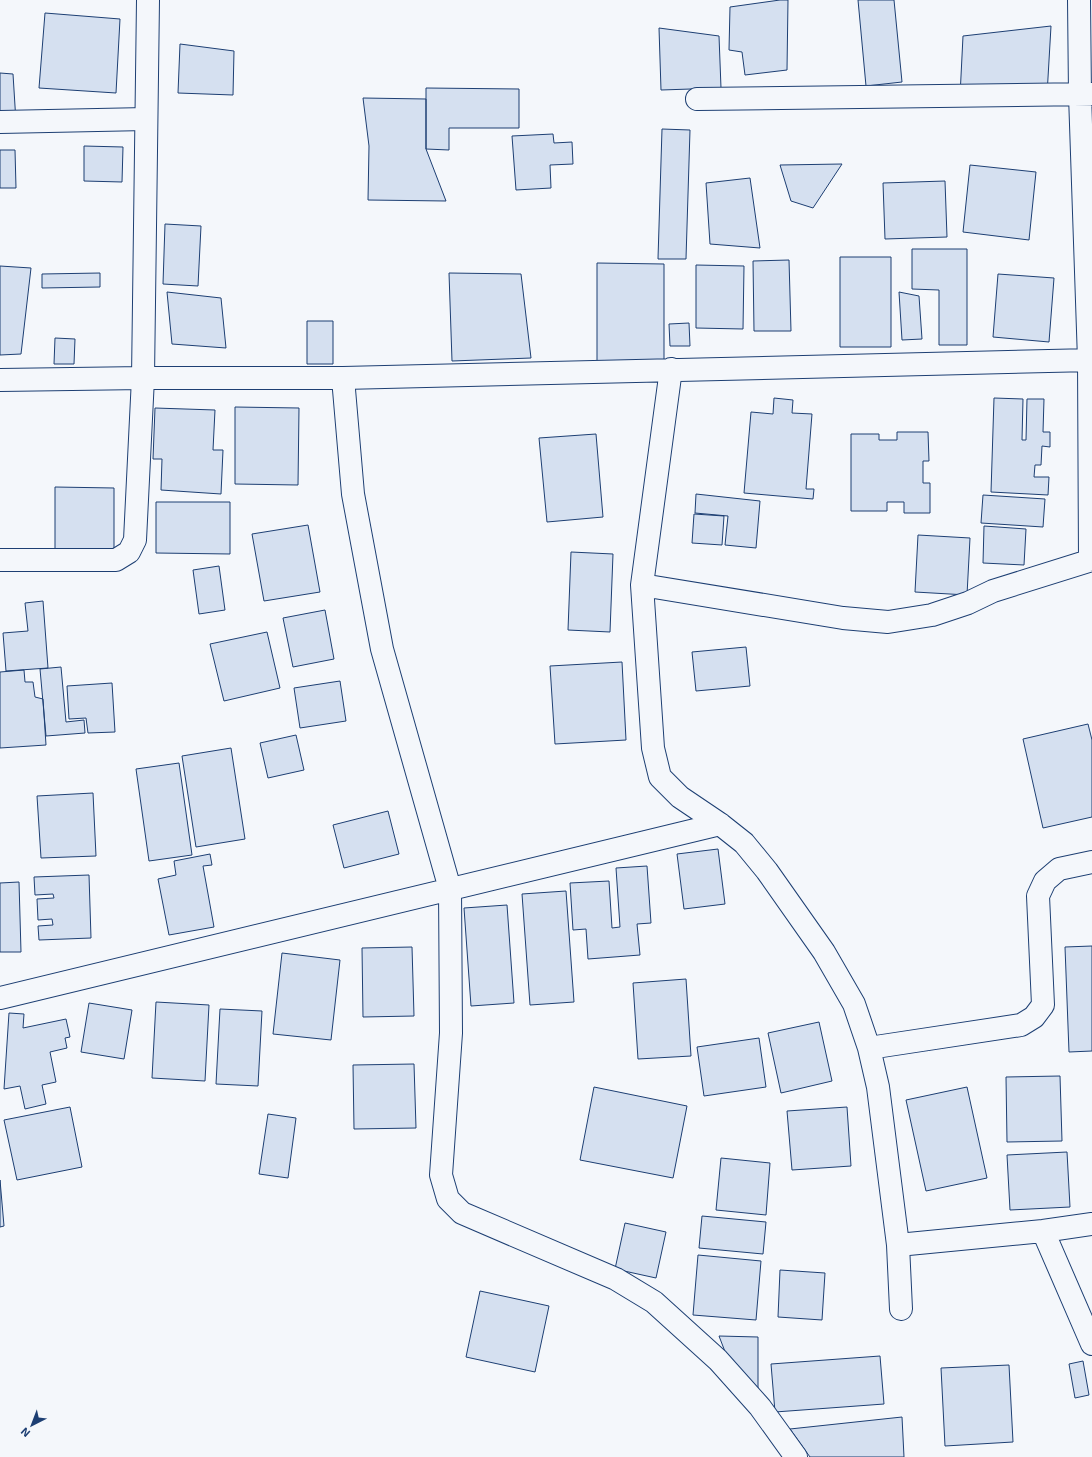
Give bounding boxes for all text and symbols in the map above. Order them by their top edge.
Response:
north arrow [12,1405,52,1445]
text: N [18,1425,32,1440]

